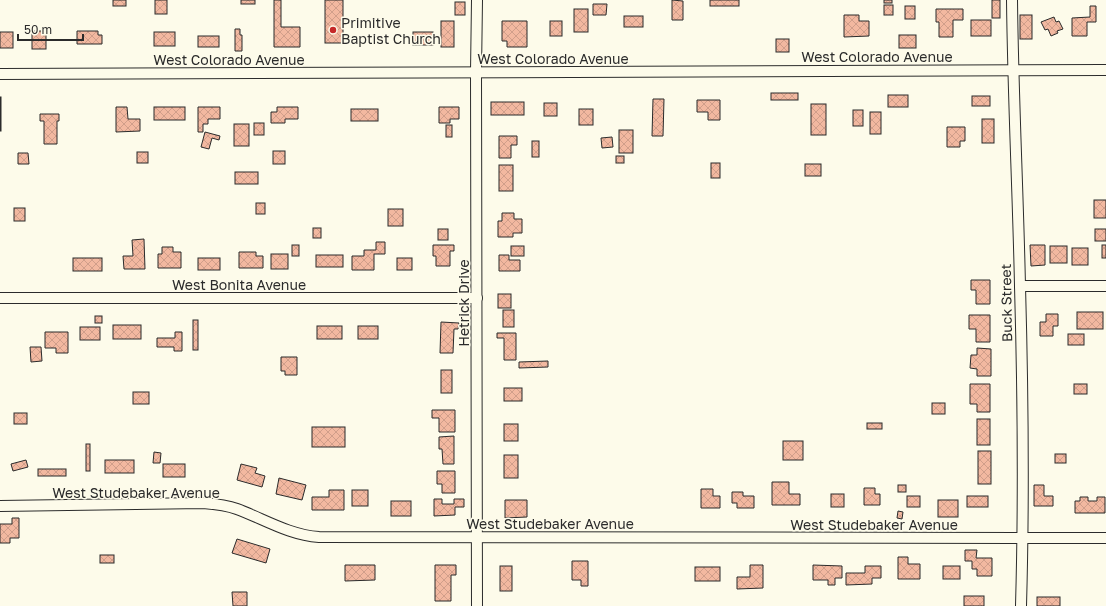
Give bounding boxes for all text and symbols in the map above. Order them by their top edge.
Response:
place label: Primitive Baptist Church [341,14,441,47]
scale bar [18,16,83,42]
text: 50 m [24,22,52,37]
marker: Primitive Baptist Church [328,25,338,35]
street label: West Colorado Avenue [801,48,953,65]
street label: West Colorado Avenue [477,50,629,67]
street label: West Colorado Avenue [153,51,305,68]
street label: Hetrick Drive [455,259,472,347]
street label: Buck Street [997,264,1015,342]
street label: West Bonita Avenue [172,276,306,293]
street label: West Studebaker Avenue [52,484,220,501]
street label: West Studebaker Avenue [466,515,634,532]
street label: West Studebaker Avenue [790,516,958,533]

